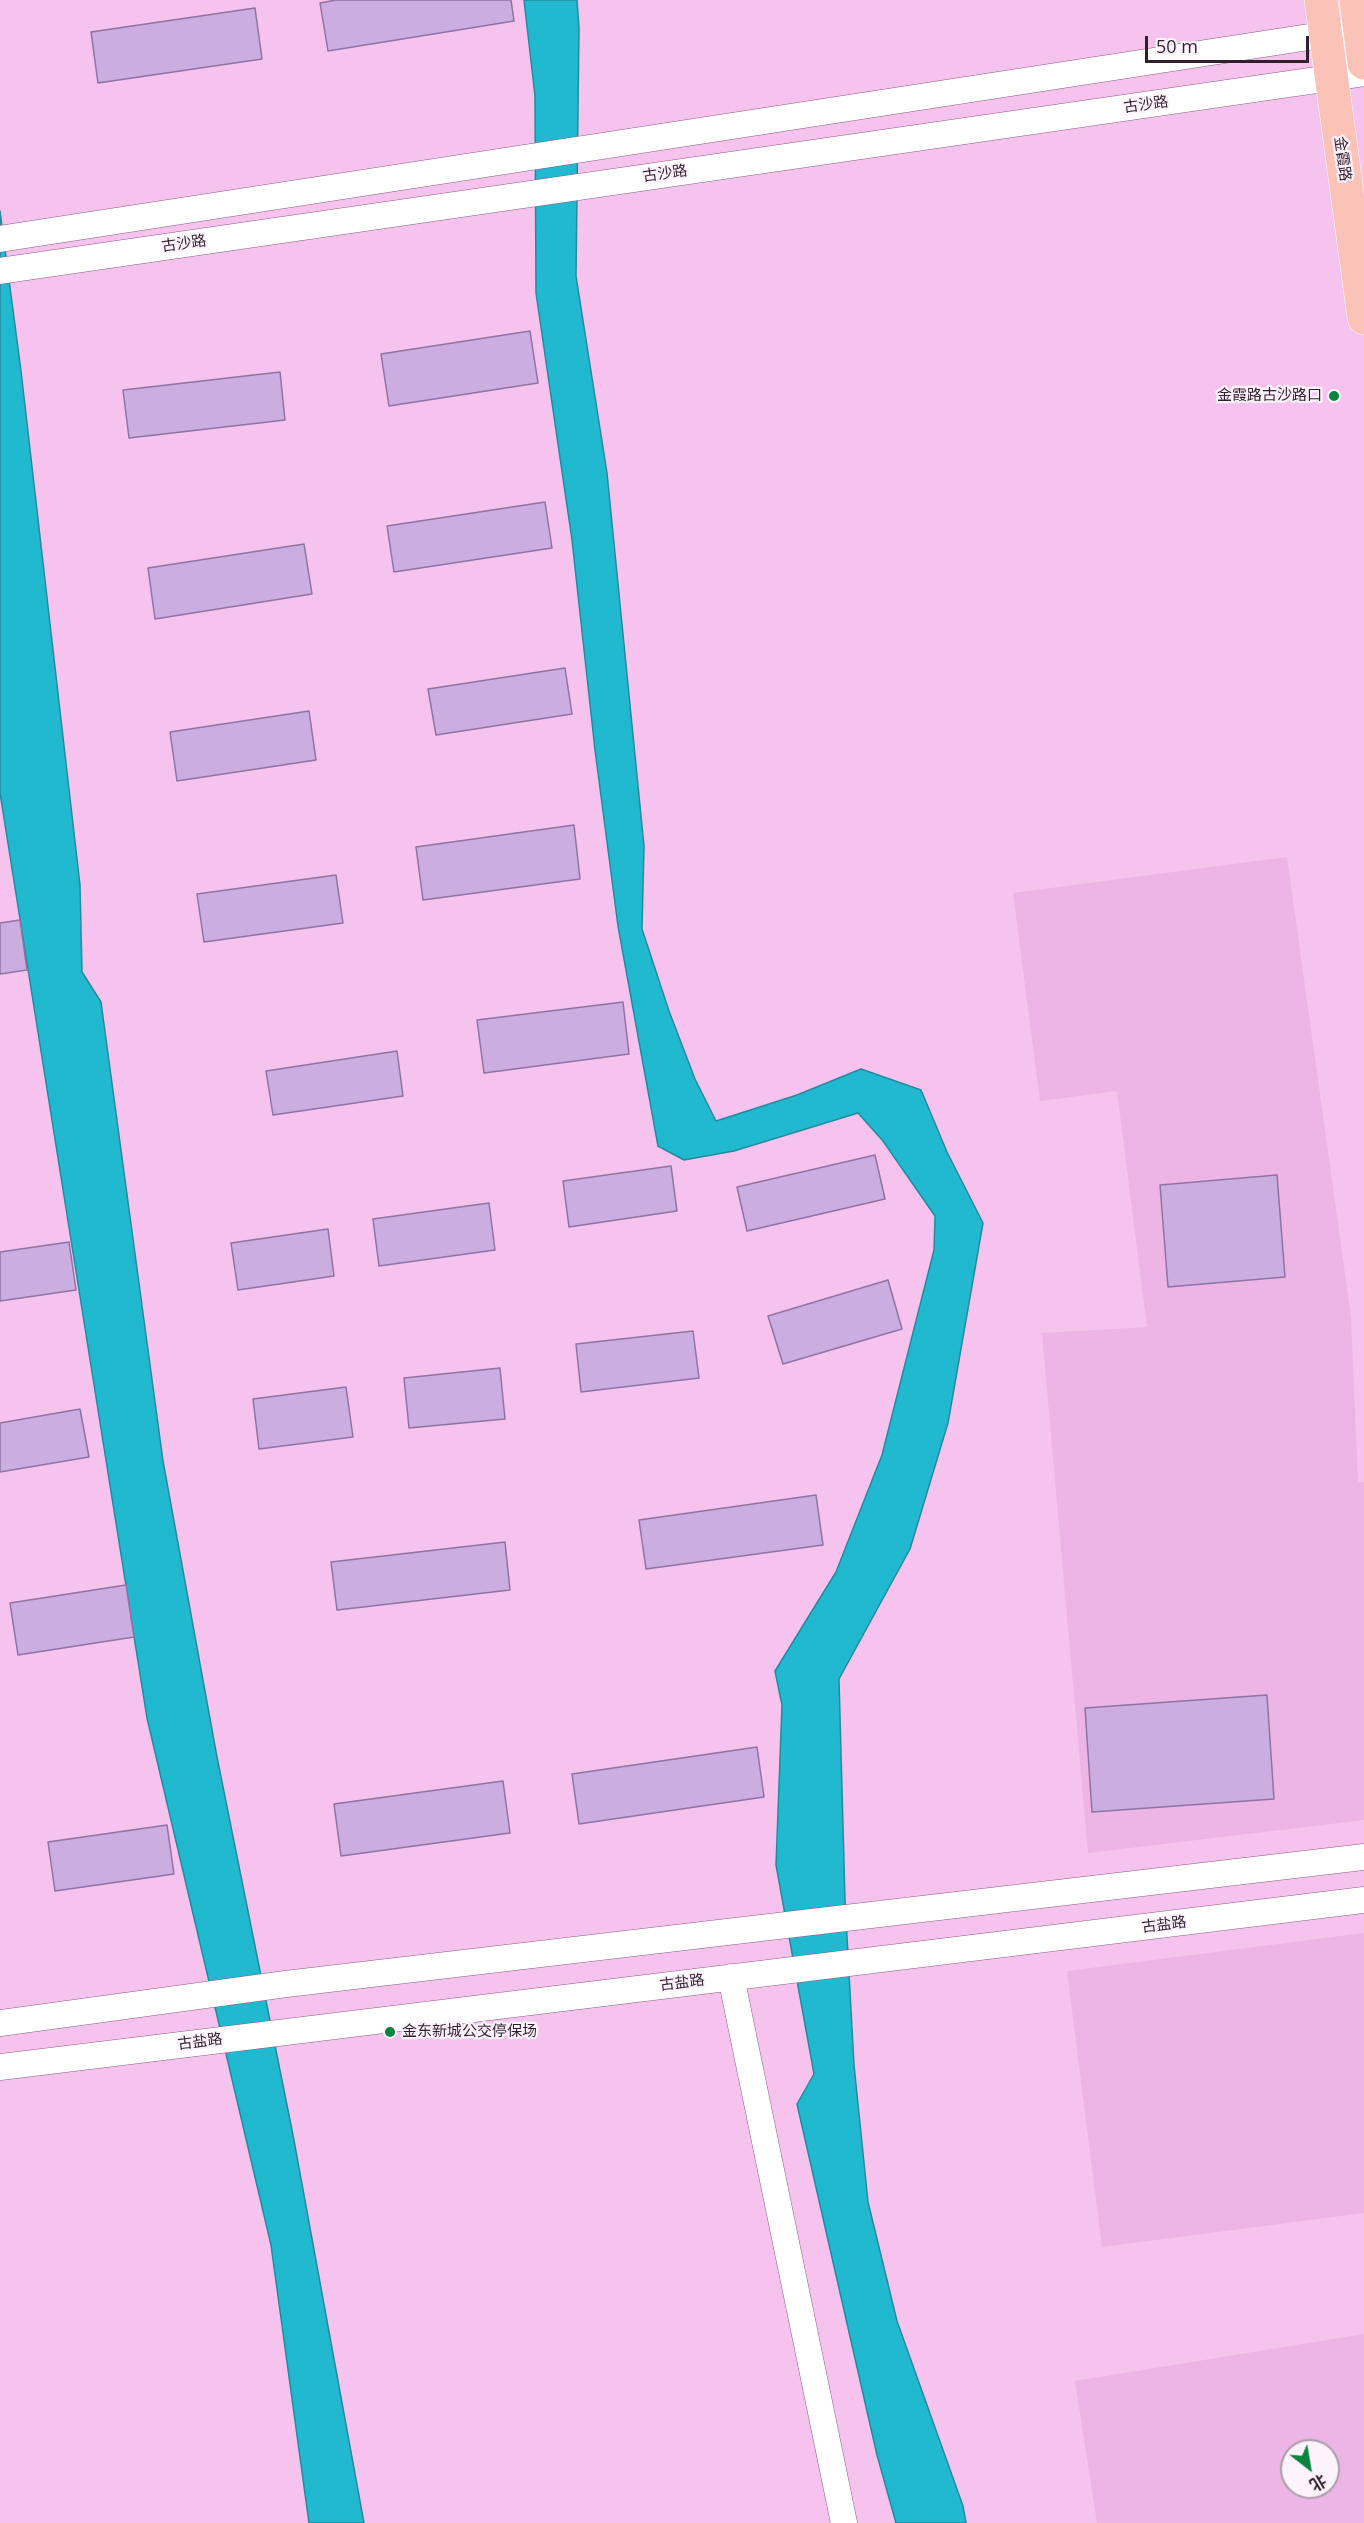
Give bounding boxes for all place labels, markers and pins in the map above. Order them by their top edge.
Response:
place label: 金霞路古沙路口 [1217,387,1322,405]
marker: 金霞路古沙路口 [1327,389,1341,403]
place label: 金东新城公交停保场 [402,2023,537,2041]
marker: 金东新城公交停保场 [383,2025,397,2039]

